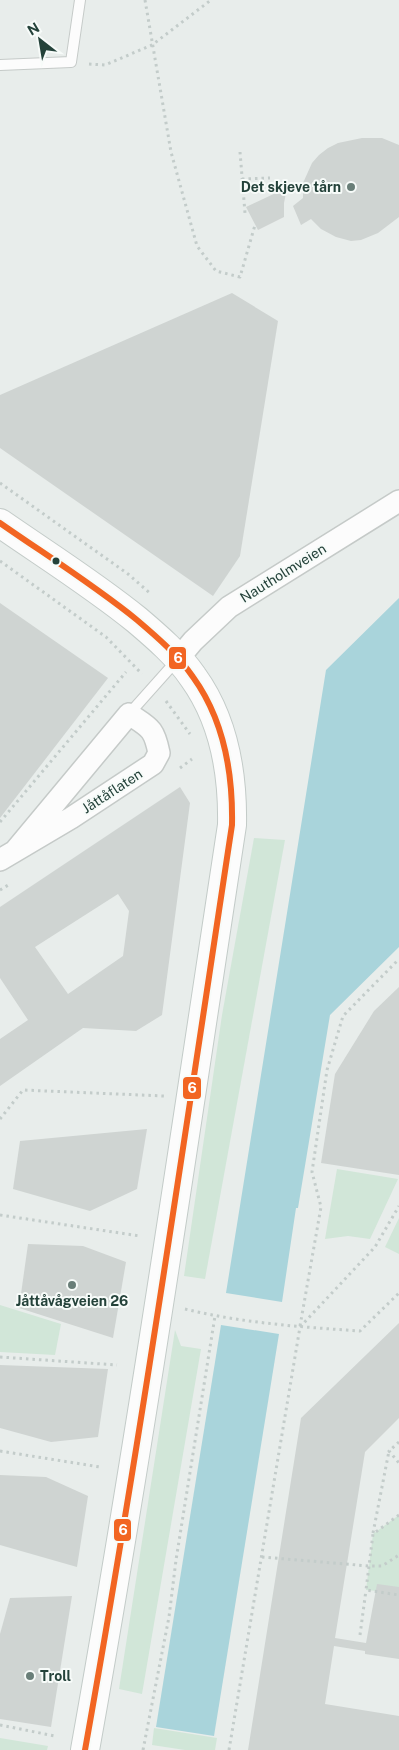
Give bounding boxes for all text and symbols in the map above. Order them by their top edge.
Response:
north arrow [15,15,65,65]
text: N [24,19,42,39]
place label: Det skjeve tårn [241,179,341,195]
marker: Det skjeve tårn [345,181,357,193]
street label: Nautholmveien [237,540,329,606]
unlabelled marker [51,556,61,566]
line badge: 6 [168,646,187,670]
text: 6 [173,650,183,666]
street label: Jåttåflaten [79,766,145,816]
line badge: 6 [182,1076,202,1100]
text: 6 [187,1080,197,1096]
marker: Jåttåvågveien 26 [66,1279,78,1291]
place label: Jåttåvågveien 26 [16,1293,128,1309]
line badge: 6 [113,1518,132,1542]
text: 6 [118,1522,128,1538]
place label: Troll [40,1668,72,1684]
marker: Troll [24,1670,36,1682]

